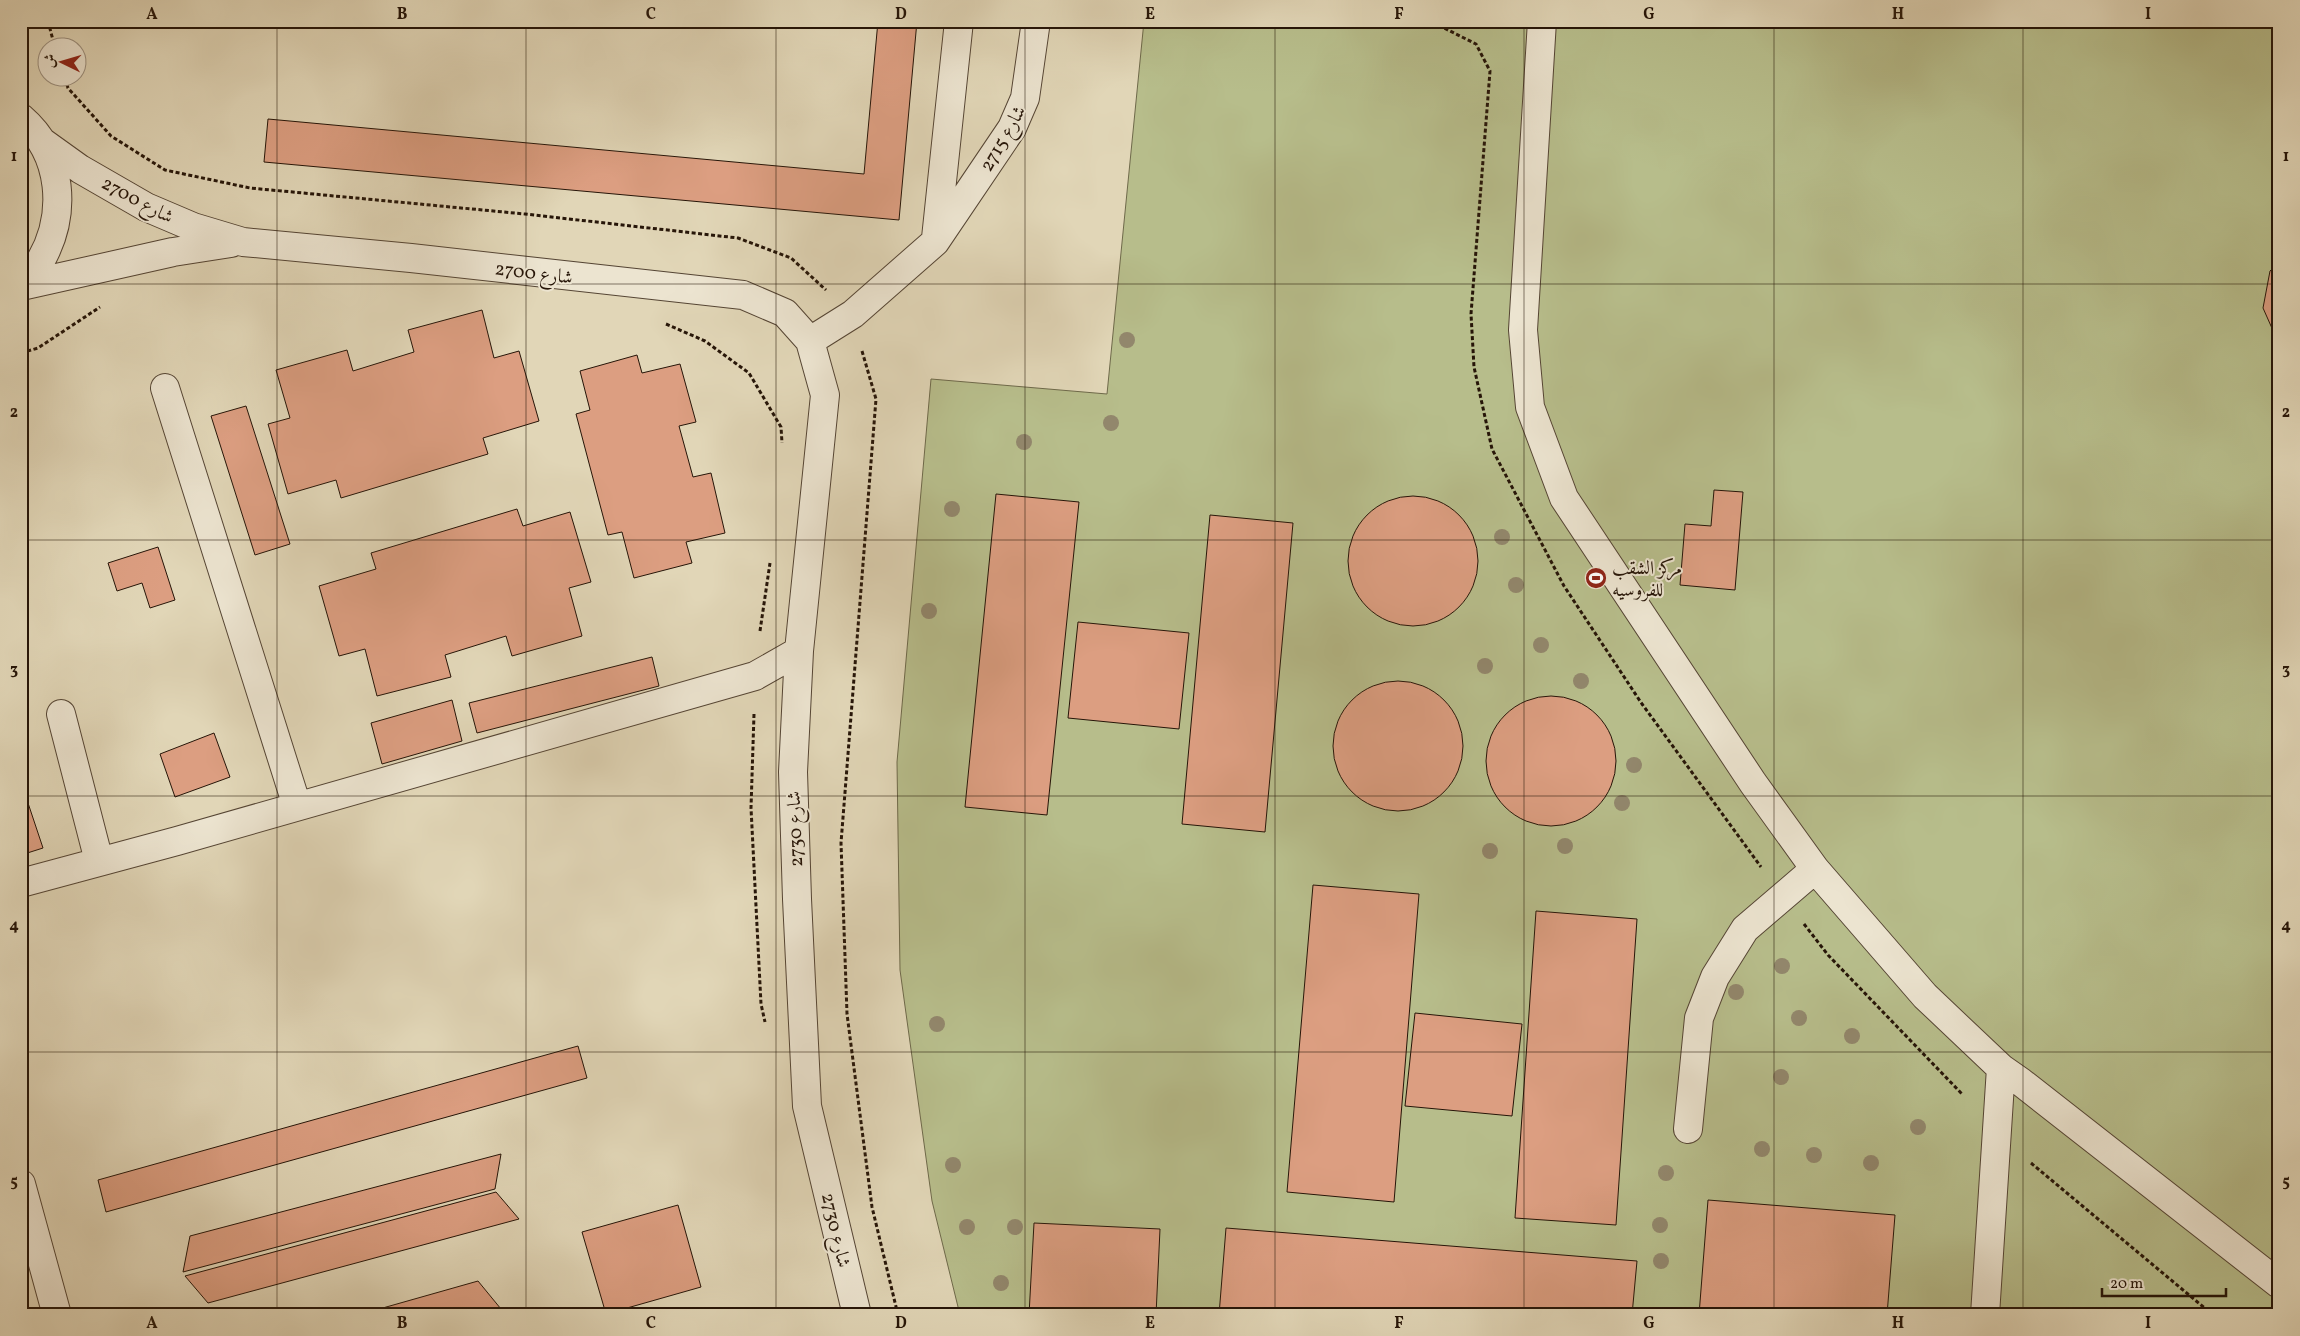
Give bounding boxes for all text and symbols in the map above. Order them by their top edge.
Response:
text: A [146,4,158,26]
text: B [397,4,408,26]
text: C [646,4,656,26]
text: D [895,4,907,26]
text: E [1145,4,1155,26]
text: F [1394,4,1404,26]
text: G [1643,4,1655,26]
text: H [1892,4,1904,26]
text: I [2145,4,2151,26]
north arrow [38,38,88,88]
text: ش [40,53,61,69]
street label: شارع 2715 [974,101,1034,177]
text: 1 [11,146,17,168]
text: 1 [2283,146,2289,168]
street label: شارع 2700 [96,171,178,231]
street label: شارع 2700 [493,256,574,293]
text: 2 [10,402,18,424]
text: 2 [2282,402,2290,424]
place label: مركز الشقب للفروسيه [1612,556,1682,604]
sports icon: مركز الشقب للفروسيه [1584,566,1608,590]
text: 3 [10,659,18,681]
text: 3 [2282,659,2290,681]
street label: شارع 2730 [782,790,811,867]
text: 4 [9,915,19,937]
text: 4 [2281,915,2291,937]
text: 5 [10,1171,18,1193]
text: 5 [2282,1171,2290,1193]
street label: شارع 2730 [813,1191,856,1271]
scale bar [2102,1266,2226,1298]
text: 20 m [2110,1274,2143,1295]
text: A [146,1313,158,1335]
text: B [397,1313,408,1335]
text: C [646,1313,656,1335]
text: D [895,1313,907,1335]
text: E [1145,1313,1155,1335]
text: F [1394,1313,1404,1335]
text: G [1643,1313,1655,1335]
text: H [1892,1313,1904,1335]
text: I [2145,1313,2151,1335]

